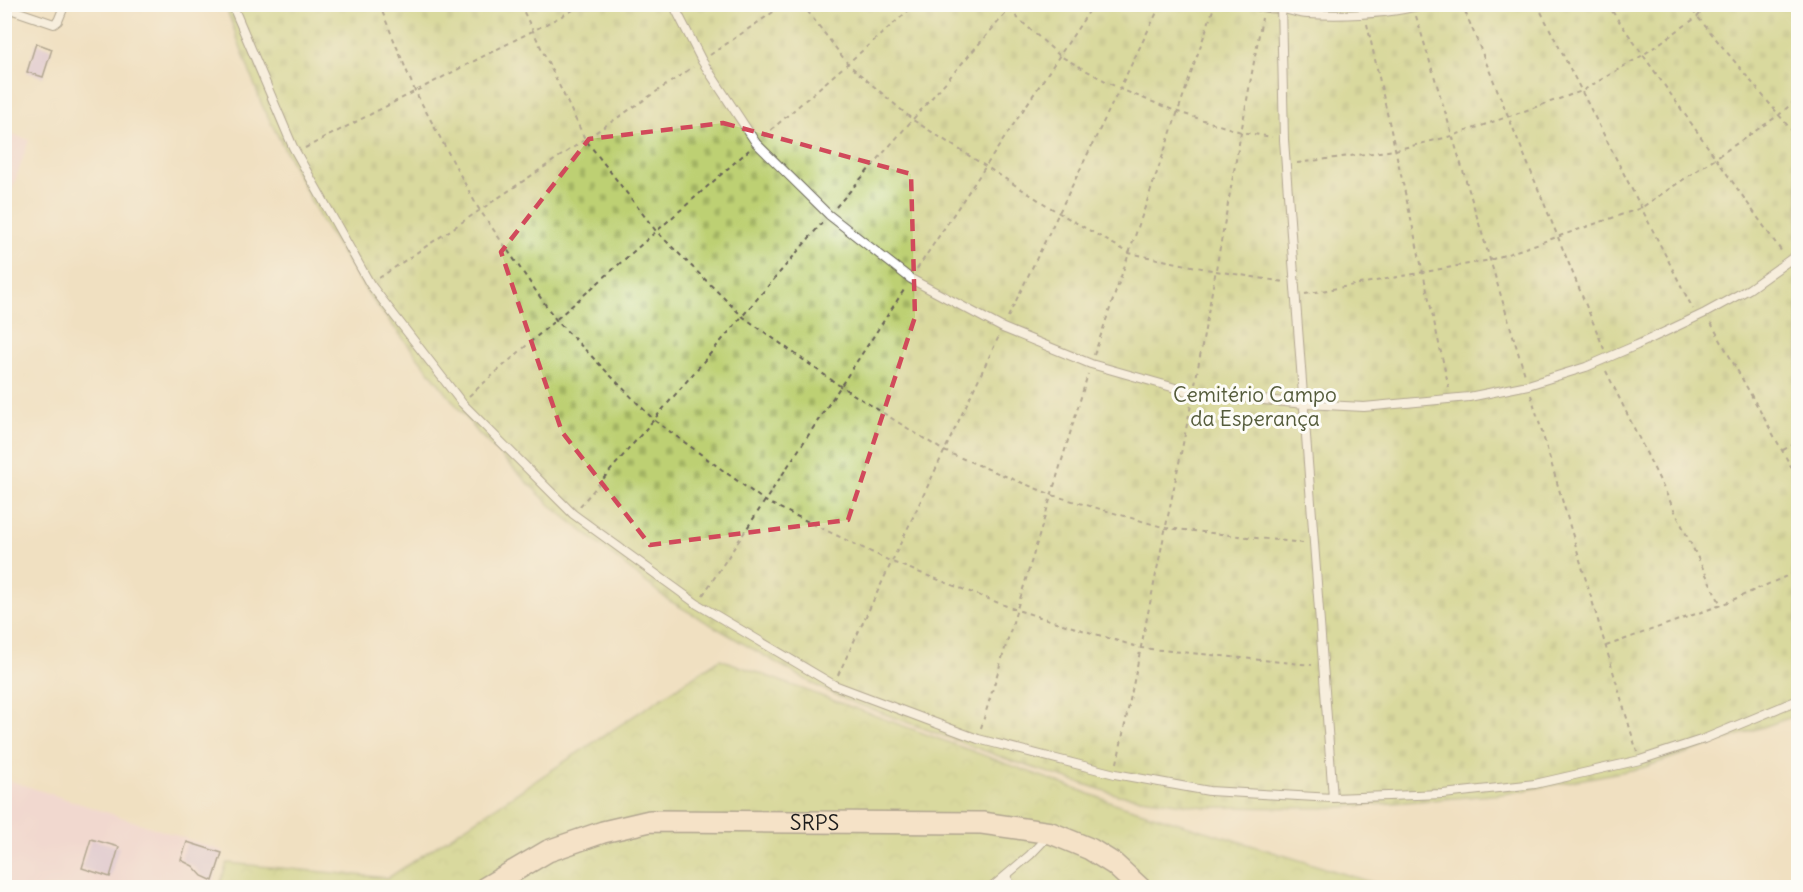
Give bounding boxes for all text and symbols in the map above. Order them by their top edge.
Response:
park label: Cemitério Campo da Esperança [1173,381,1337,432]
street label: SRPS [790,808,839,836]

